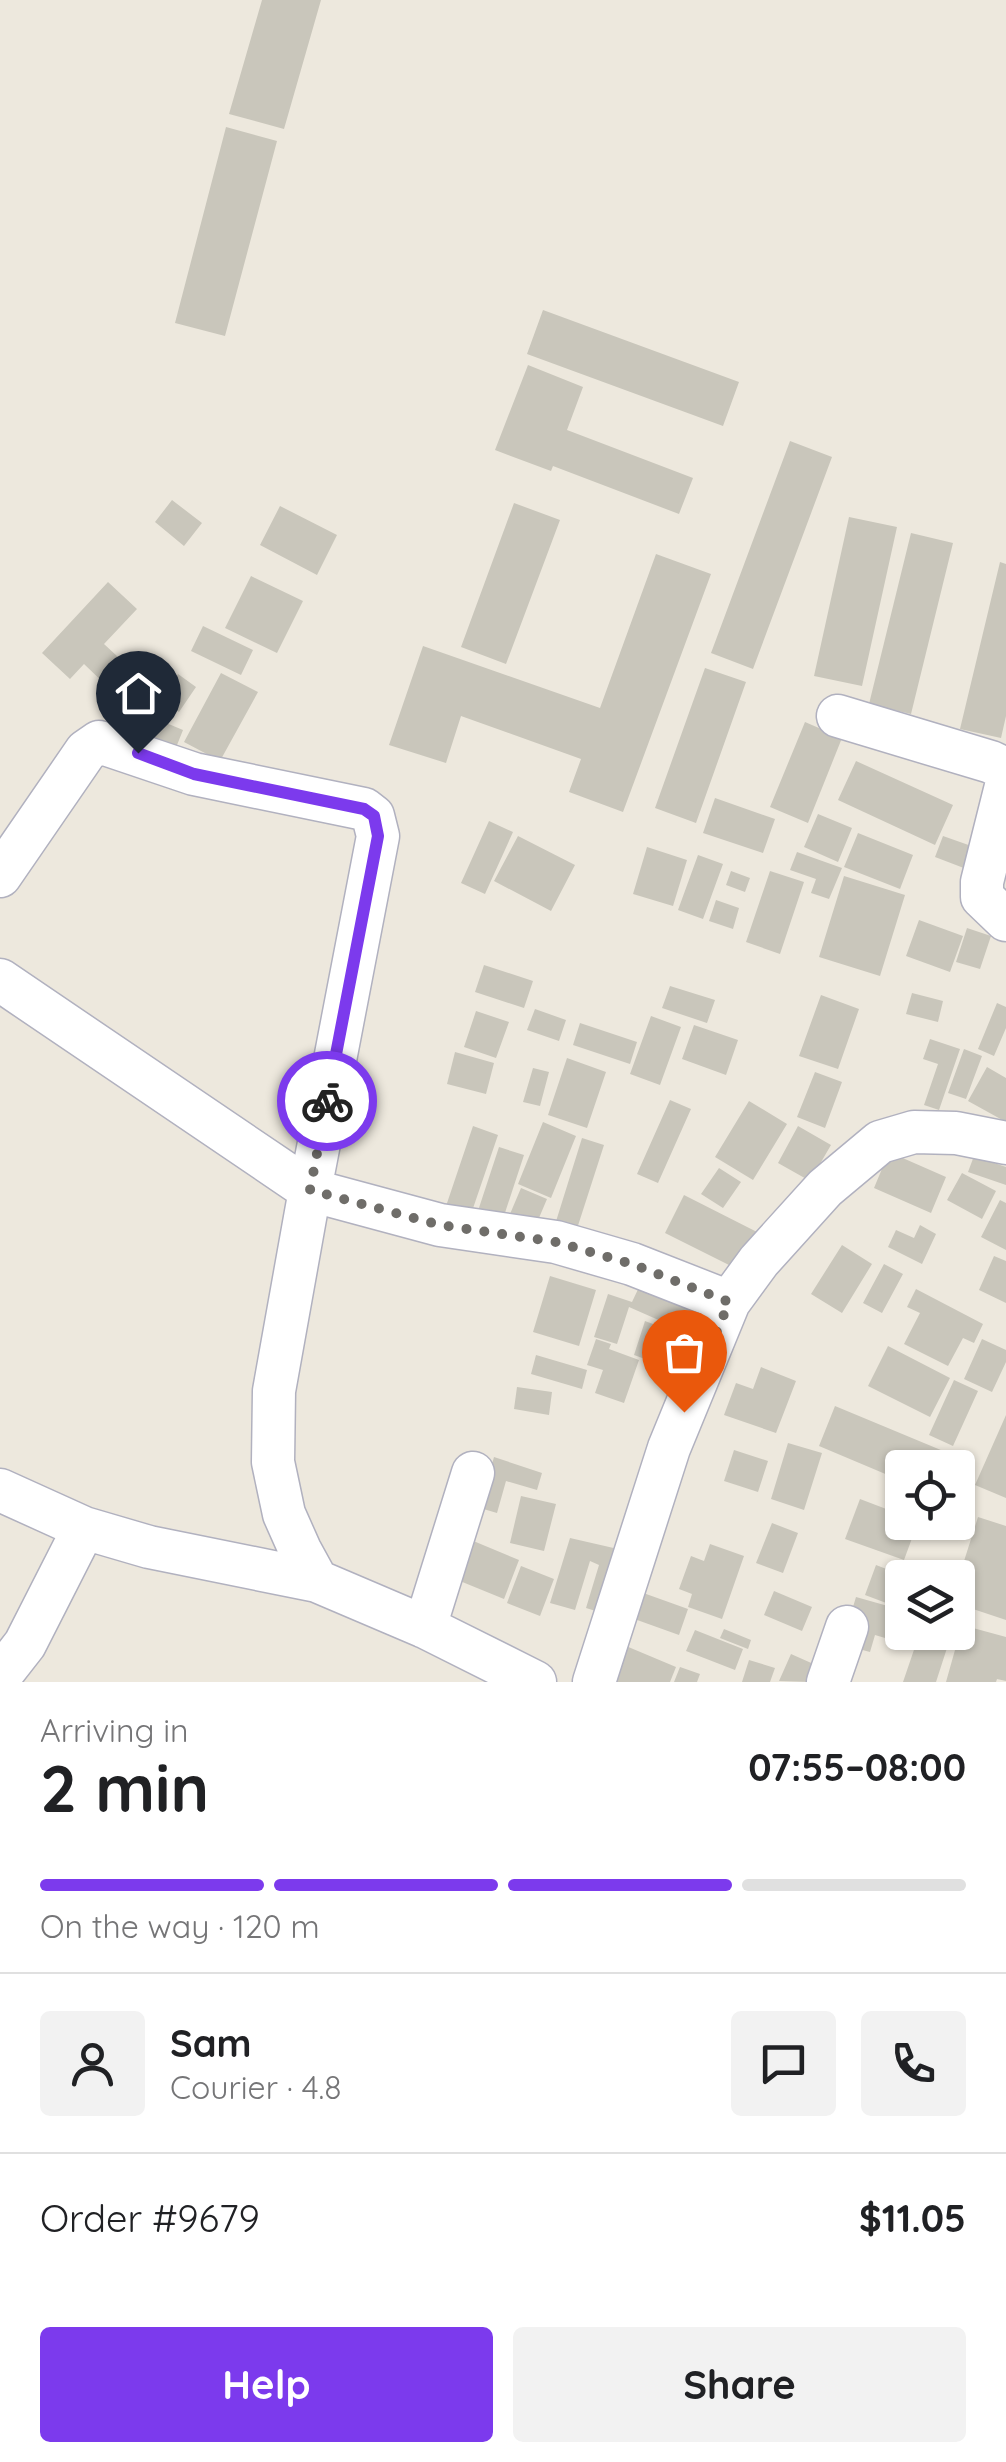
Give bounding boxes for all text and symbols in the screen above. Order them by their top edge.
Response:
pin [96,651,181,754]
icon: home [111,666,166,721]
courier [277,1051,377,1151]
icon: bike [300,1074,355,1129]
pin [642,1310,727,1413]
icon: bag [657,1325,712,1380]
map controls [885,1450,975,1650]
button: locate [885,1450,975,1540]
button: layers [885,1560,975,1650]
text: Arriving in [40,1710,189,1750]
text: 07:55–08:00 [748,1743,966,1791]
text: 2 min [40,1747,209,1828]
text: On the way · 120 m [40,1906,320,1946]
button: person [40,2011,145,2116]
button: chat [731,2011,836,2116]
button: phone [861,2011,966,2116]
text: Sam [170,2019,252,2067]
text: Courier · 4.8 [170,2067,342,2107]
text: Order #9679 [40,2194,260,2242]
text: $11.05 [859,2194,966,2242]
button: Help [40,2327,493,2442]
button: Share [513,2327,966,2442]

